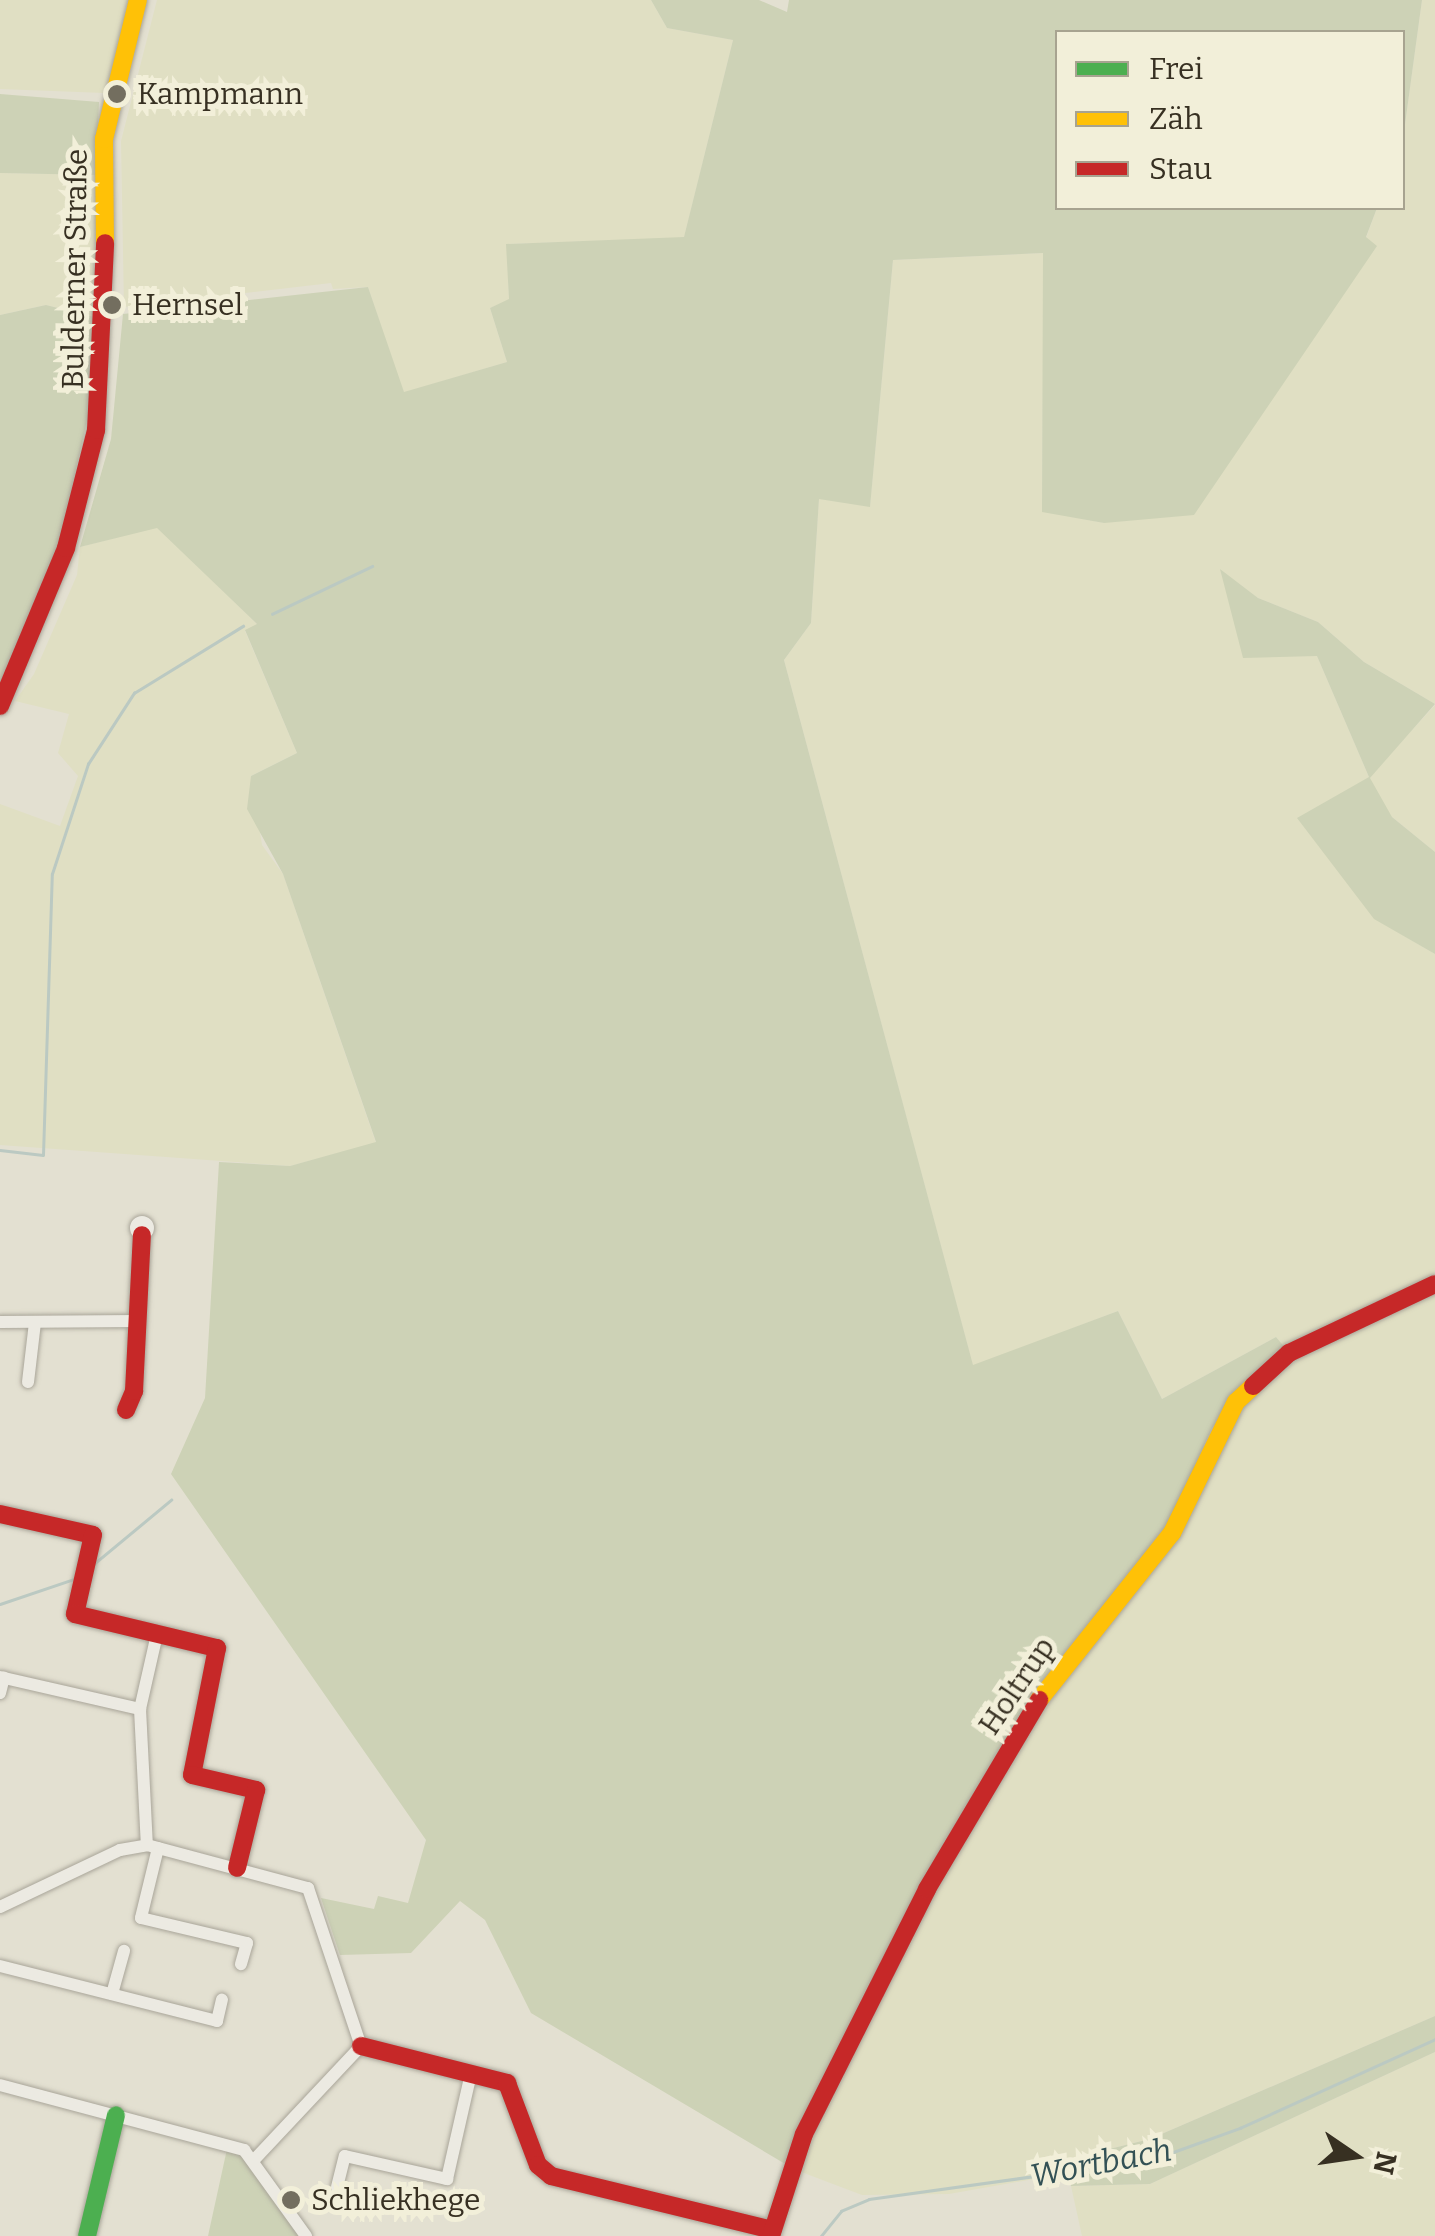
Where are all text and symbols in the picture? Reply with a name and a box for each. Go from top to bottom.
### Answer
legend [1055,30,1405,210]
text: Frei [1149,51,1203,87]
place label: Kampmann [137,76,303,112]
marker: Kampmann [106,83,128,105]
text: Zäh [1149,101,1203,137]
street label: Bulderner Straße [55,148,95,390]
text: Stau [1149,151,1212,187]
place label: Hernsel [132,287,243,323]
marker: Hernsel [101,294,123,316]
street label: Holtrup [971,1630,1063,1742]
north arrow [1305,2106,1405,2206]
water label: Wortbach [1027,2131,1175,2195]
text: N [1366,2149,1403,2177]
place label: Schliekhege [311,2182,480,2218]
marker: Schliekhege [280,2189,302,2211]

